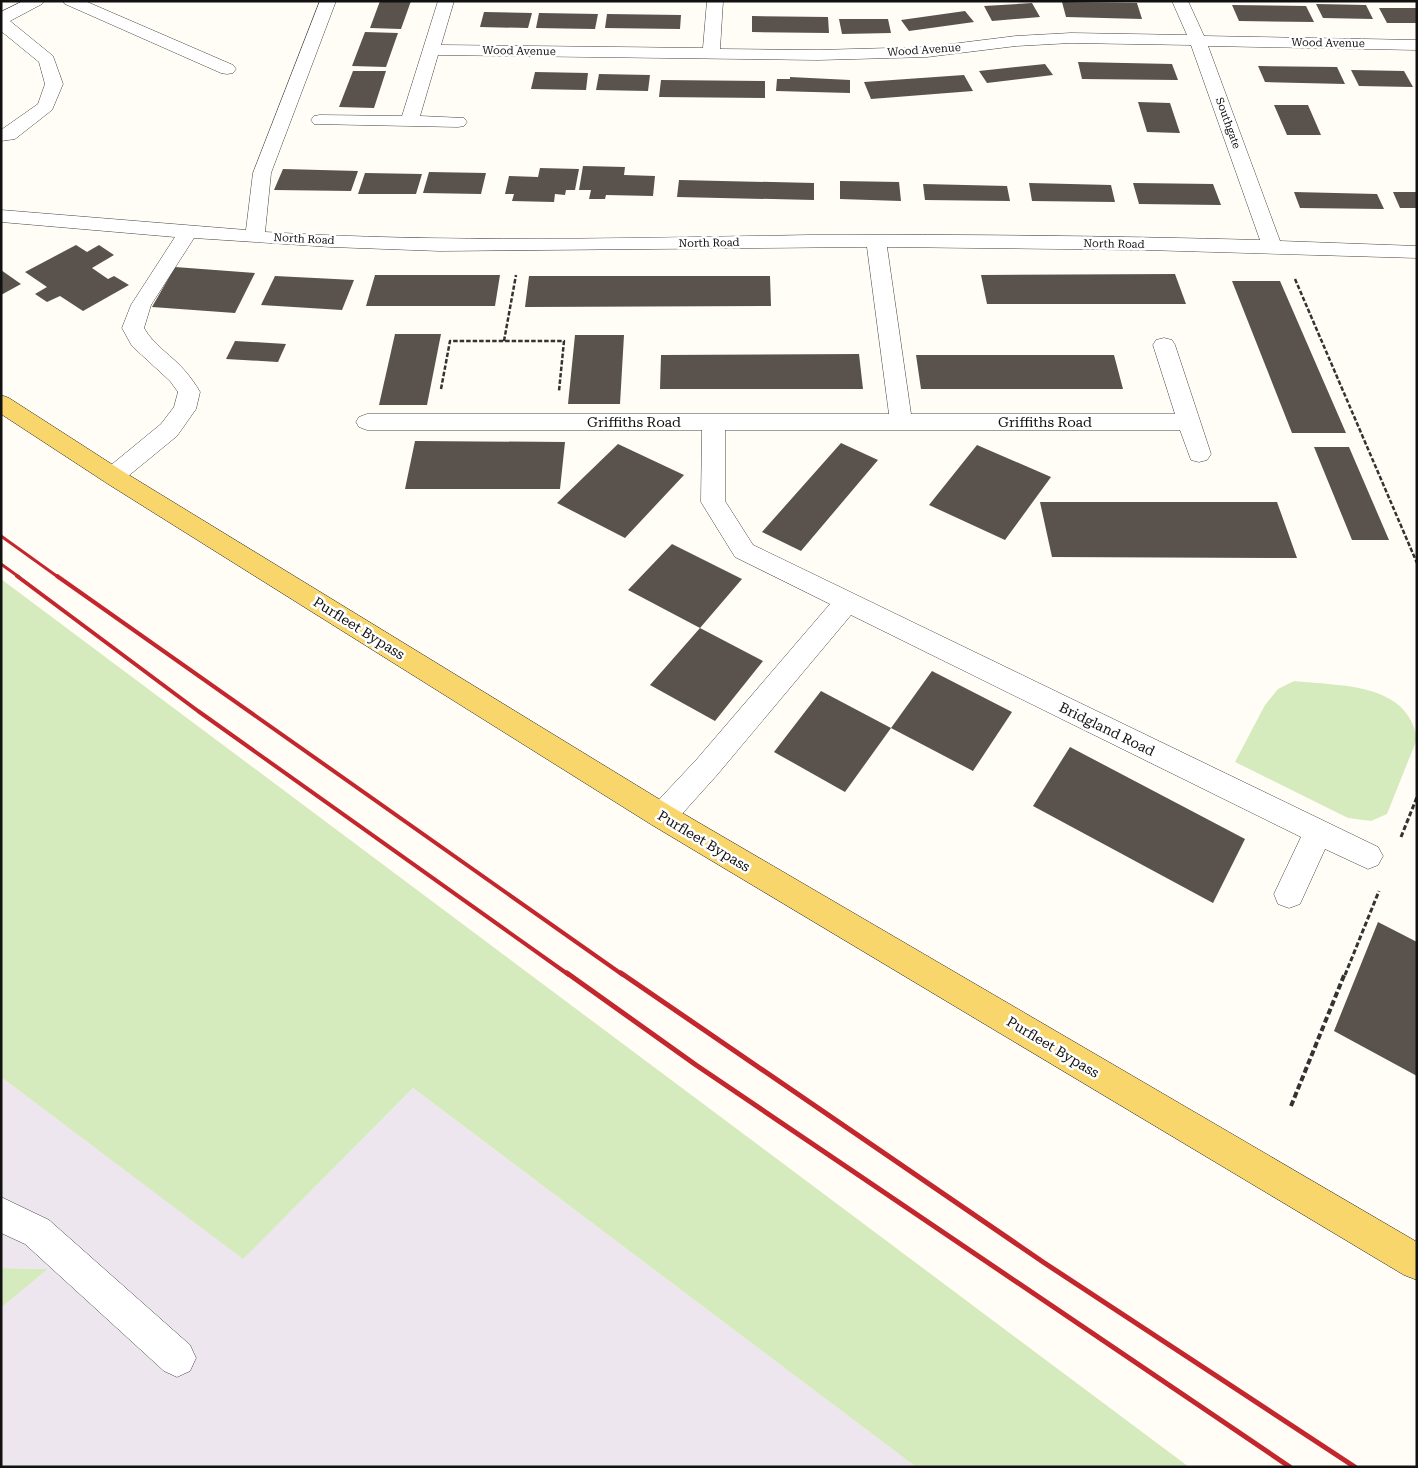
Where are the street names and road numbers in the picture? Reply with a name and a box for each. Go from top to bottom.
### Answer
street label: Wood Avenue [1291,36,1365,50]
street label: Wood Avenue [887,41,961,59]
street label: Wood Avenue [482,44,556,58]
street label: Southgate [1213,95,1243,151]
street label: North Road [273,231,335,247]
street label: North Road [678,236,740,250]
street label: North Road [1083,237,1145,251]
street label: Griffiths Road [587,414,681,430]
street label: Griffiths Road [998,414,1092,430]
street label: Purfleet Bypass [310,593,408,663]
street label: Bridgland Road [1057,699,1157,759]
street label: Purfleet Bypass [655,807,753,875]
street label: Purfleet Bypass [1004,1013,1102,1081]

